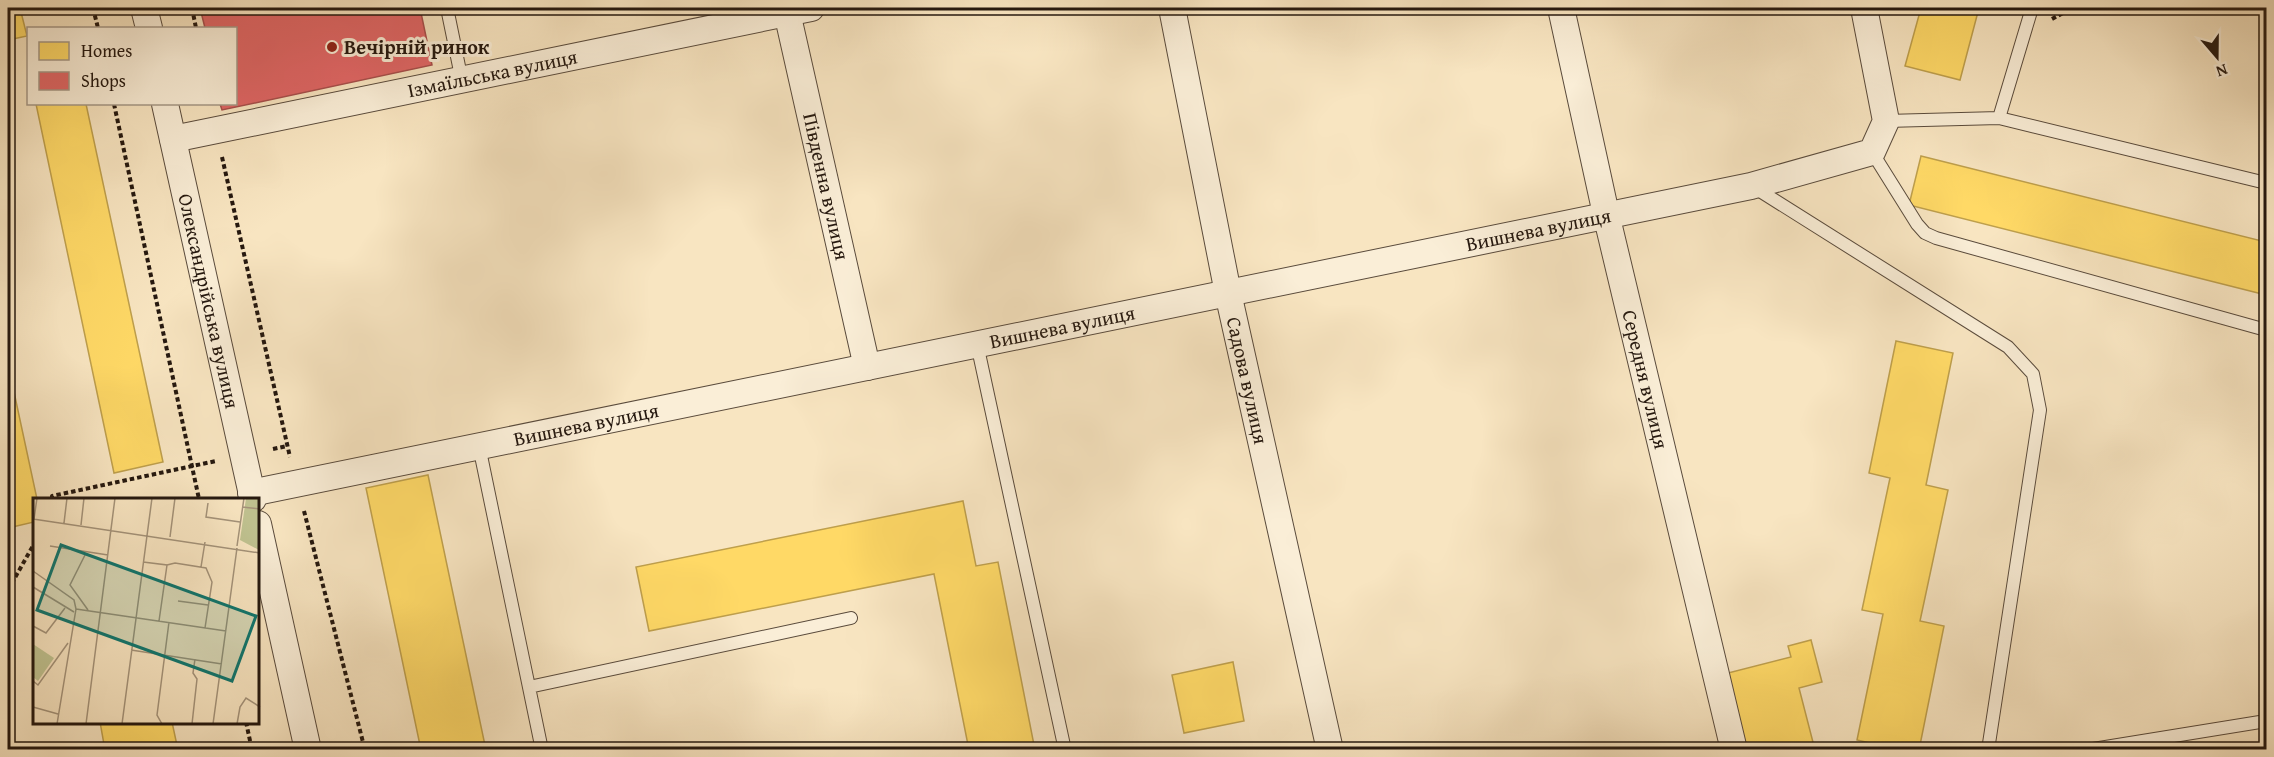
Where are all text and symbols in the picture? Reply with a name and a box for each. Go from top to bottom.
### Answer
legend [27,27,237,105]
north arrow [2187,27,2247,87]
place label: Вечірній ринок [344,32,490,61]
text: Homes [81,37,132,64]
marker: Вечірній ринок [325,40,339,54]
street label: Ізмаїльська вулиця [405,41,580,104]
text: N [2213,58,2231,84]
text: Shops [81,67,126,94]
street label: Південна вулиця [796,110,857,263]
street label: Олександрійська вулиця [171,191,247,411]
street label: Вишнева вулиця [1463,200,1613,258]
street label: Вишнева вулиця [987,297,1137,355]
street label: Середня вулиця [1615,307,1677,452]
street label: Садова вулиця [1220,314,1276,447]
street label: Вишнева вулиця [511,395,661,453]
inset map [33,498,260,724]

